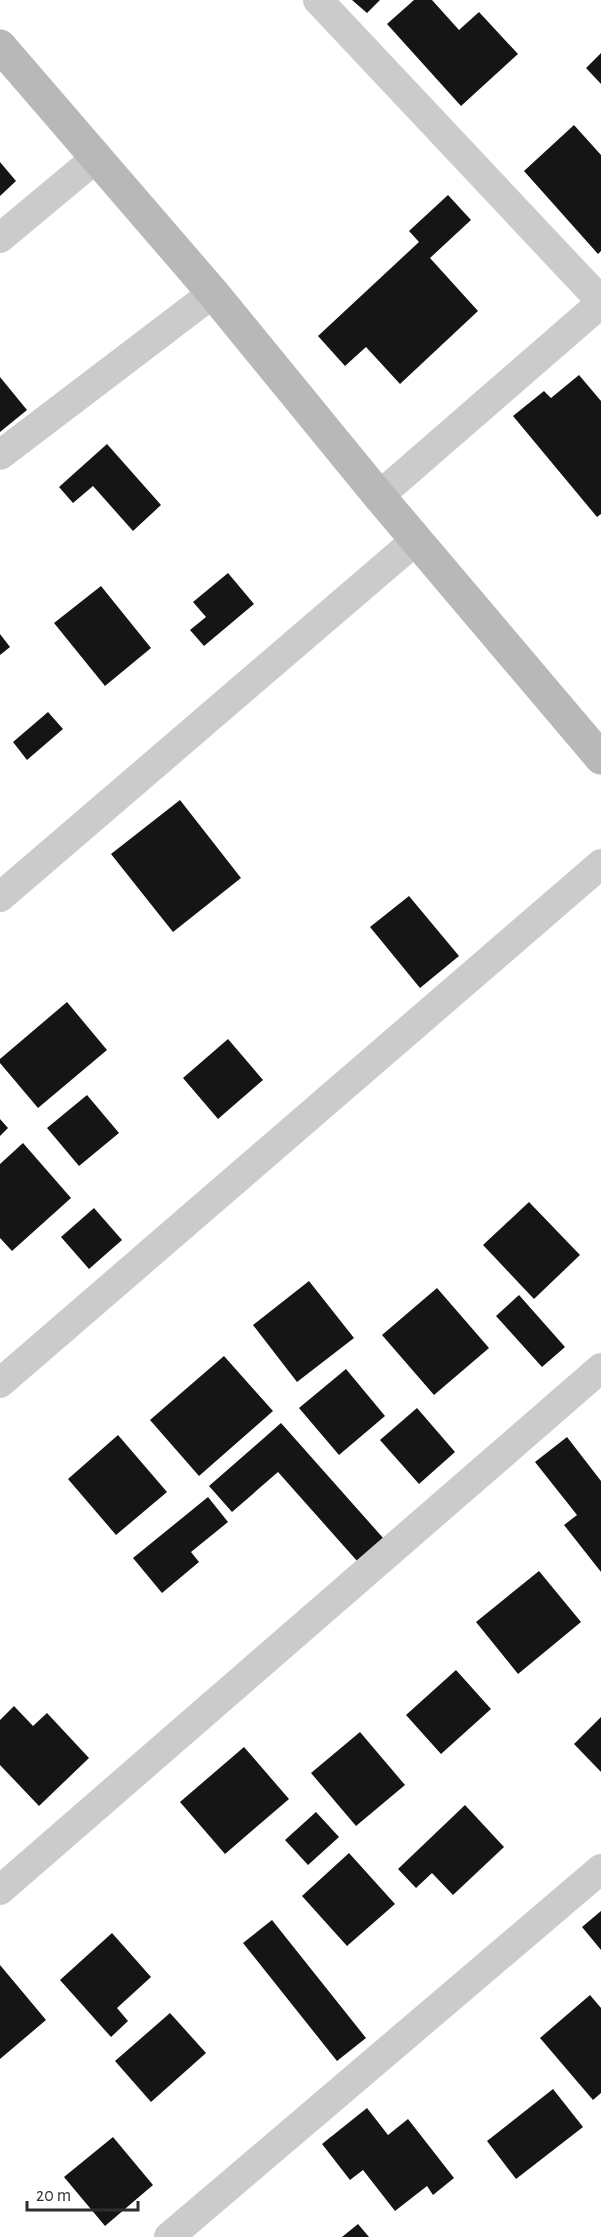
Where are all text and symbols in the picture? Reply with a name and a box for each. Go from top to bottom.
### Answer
scale bar [27,2174,138,2212]
text: 20 m [36,2187,71,2205]

